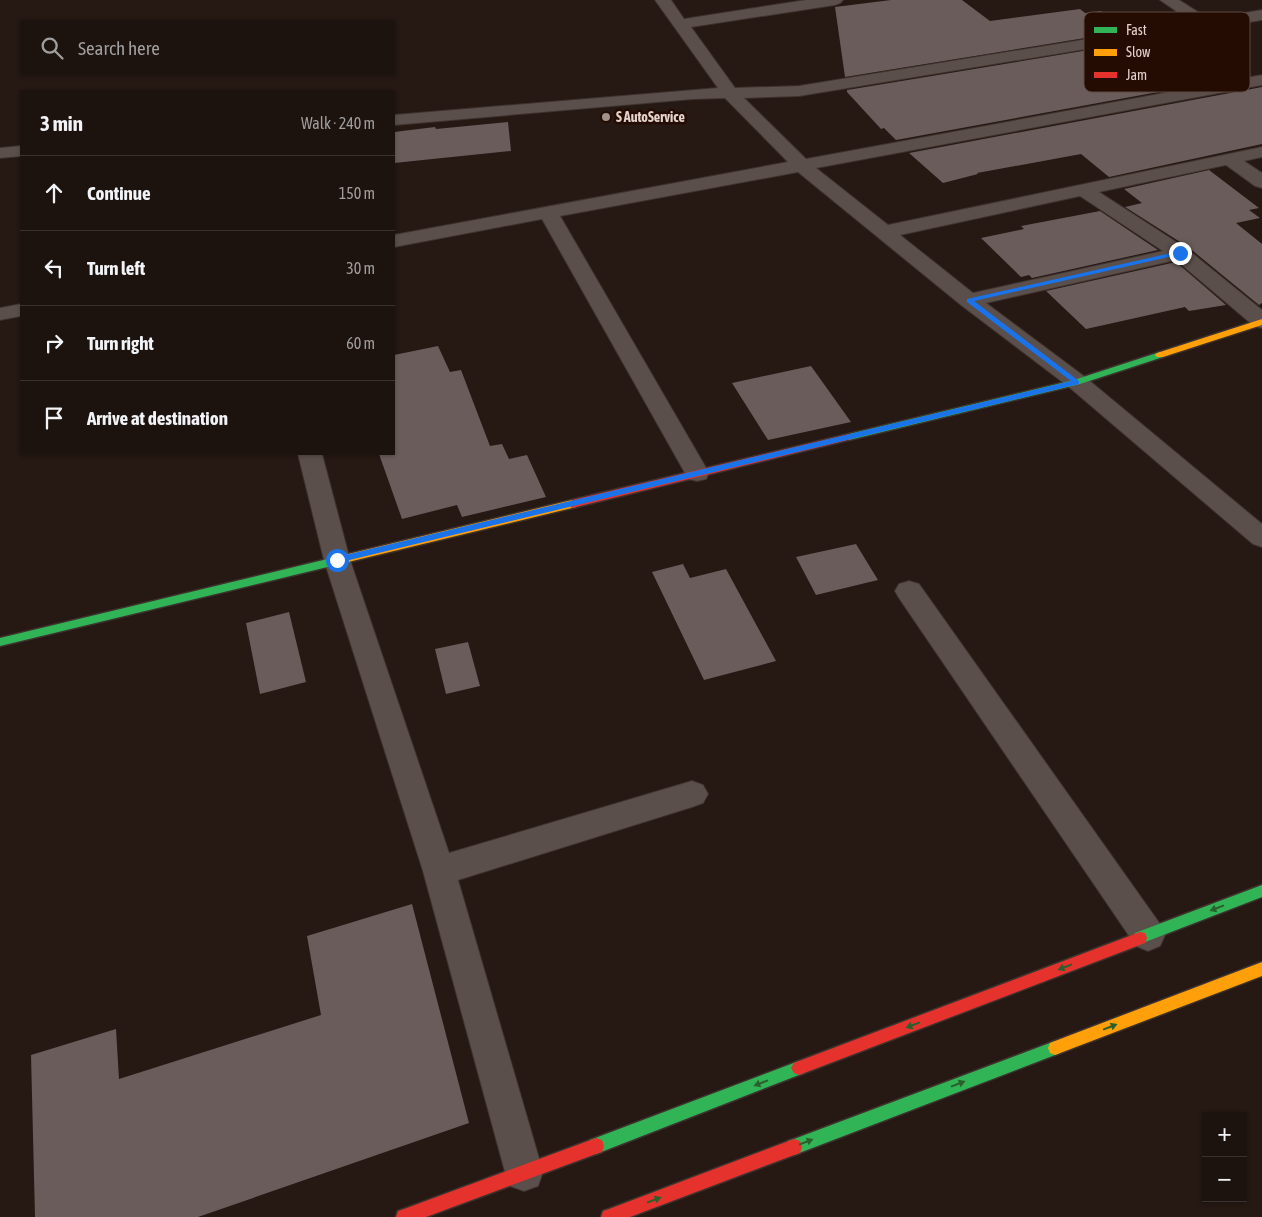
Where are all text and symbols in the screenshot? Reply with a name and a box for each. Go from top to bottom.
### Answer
legend [1084,12,1250,92]
search box [20,20,395,75]
text: Fast [1126,22,1147,38]
icon: search [38,34,66,62]
text: Search here [78,37,160,59]
text: Slow [1126,44,1151,60]
text: Jam [1126,67,1147,83]
place label: S AutoService [616,109,685,125]
text: 3 min [40,111,83,135]
marker: S AutoService [600,111,612,123]
text: Walk · 240 m [301,114,375,132]
icon: ahead [40,179,68,207]
text: Continue [87,182,151,204]
text: 150 m [339,184,375,202]
route end [1169,242,1192,265]
icon: left [40,254,68,282]
text: Turn left [87,257,145,279]
text: 30 m [346,259,375,277]
icon: right [40,329,68,357]
text: Turn right [87,332,154,354]
text: 60 m [346,334,375,352]
icon: arrive [40,404,68,432]
text: Arrive at destination [87,407,228,429]
route start [326,549,349,572]
one-way arrow [1209,905,1224,913]
one-way arrow [1057,963,1072,971]
one-way arrow [905,1021,920,1029]
one-way arrow [1103,1022,1117,1030]
one-way arrow [754,1079,768,1087]
one-way arrow [951,1080,966,1088]
map controls [1202,1112,1247,1202]
button: + [1202,1112,1247,1157]
one-way arrow [799,1138,814,1146]
button: − [1202,1157,1247,1202]
one-way arrow [647,1196,662,1203]

